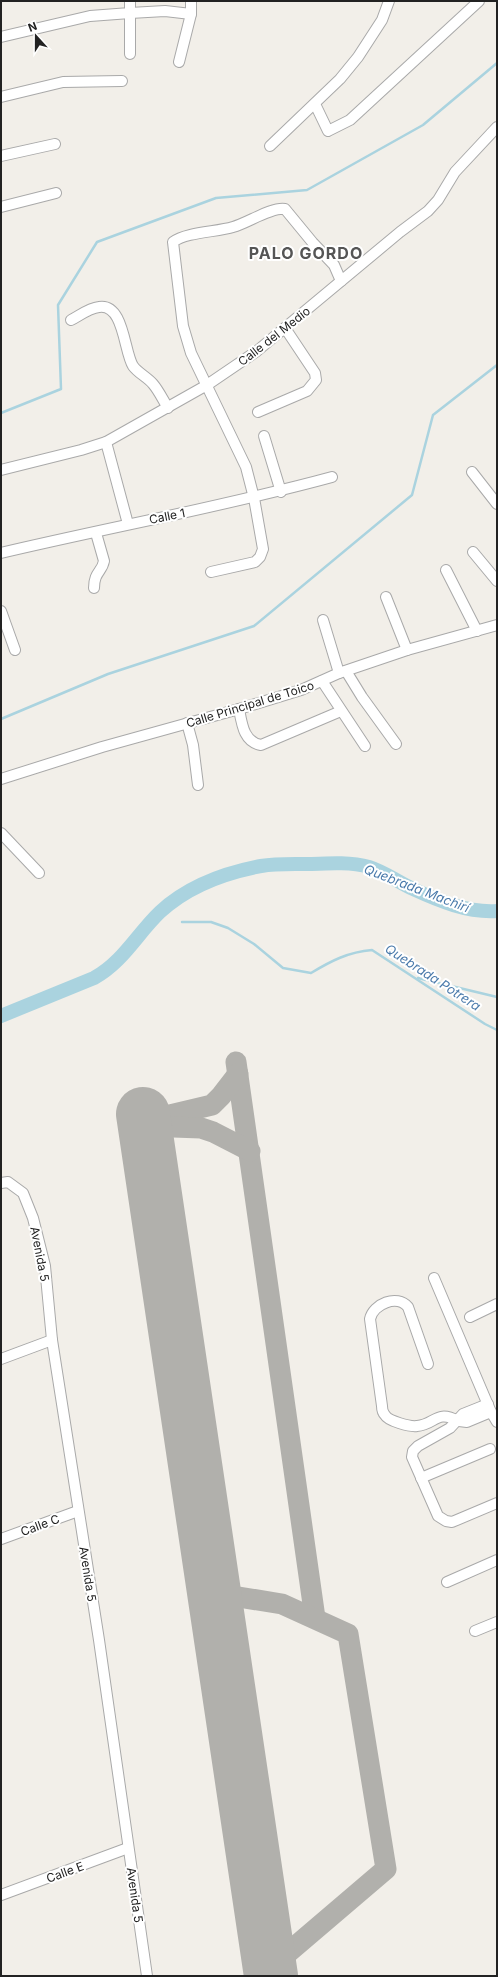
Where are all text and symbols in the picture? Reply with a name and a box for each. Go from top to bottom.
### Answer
north arrow [16,16,56,56]
text: N [26,19,39,35]
district label: PALO GORDO [249,243,363,263]
street label: Calle del Medio [235,303,313,369]
street label: Calle 1 [148,505,186,527]
street label: Calle Principal de Toico [184,677,316,731]
water label: Quebrada Machirí [362,861,474,916]
water label: Quebrada Potrera [382,940,484,1014]
street label: Avenida 5 [27,1225,53,1283]
street label: Calle C [18,1511,62,1539]
street label: Avenida 5 [76,1545,100,1603]
street label: Calle E [44,1858,86,1886]
street label: Avenida 5 [124,1866,146,1924]

